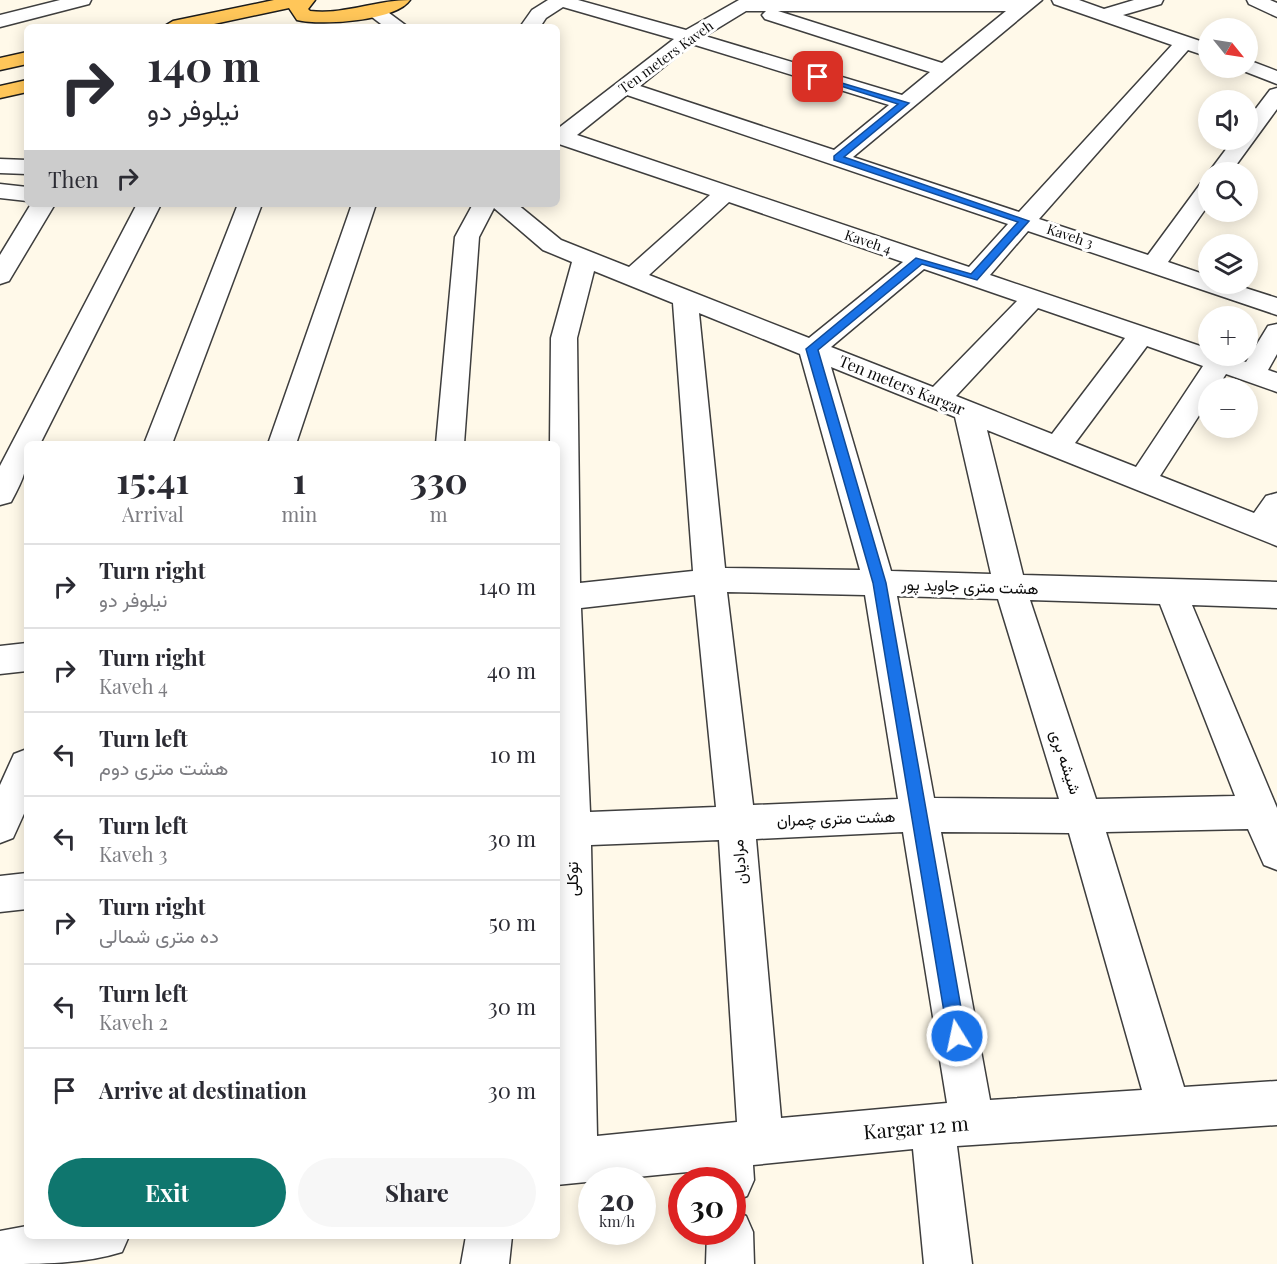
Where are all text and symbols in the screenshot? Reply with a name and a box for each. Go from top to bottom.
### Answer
street label: Ten meters Kaveh [615,15,717,97]
north arrow [1198,18,1258,78]
map controls [1198,18,1258,438]
text: 140 m [147,37,260,93]
icon: right [48,48,126,126]
pin [792,51,843,102]
icon: arrive [801,60,834,93]
button: sound [1198,90,1258,150]
text: نیلوفر دو [147,91,240,127]
icon: right [111,162,144,195]
button: search [1198,162,1258,222]
text: Then [48,164,99,194]
street label: Kaveh 3 [1044,219,1096,252]
street label: Kaveh 4 [842,225,894,258]
button: layers [1198,234,1258,294]
button: + [1198,306,1258,366]
street label: Ten meters Kargar [836,350,968,419]
button: − [1198,378,1258,438]
text: 15:41 [116,455,189,503]
text: 1 [292,455,306,503]
text: 330 [409,455,468,503]
text: Arrival [122,500,184,527]
text: min [282,500,317,527]
text: m [430,500,447,527]
text: Turn right [99,555,205,585]
icon: right [48,570,81,603]
text: 140 m [479,571,536,601]
street label: هشت متری جاوید پور [900,573,1039,600]
text: نیلوفر دو [99,585,168,612]
text: Turn right [99,642,205,672]
icon: right [48,654,81,687]
text: 40 m [487,655,536,685]
text: Kaveh 4 [99,672,168,699]
text: Turn left [99,723,188,753]
street label: شیشه بری [1045,727,1087,797]
icon: left [48,738,81,771]
text: 10 m [490,739,536,769]
text: هشت متری دوم [99,753,228,780]
street label: هشت متری چمران [776,805,896,832]
text: Turn left [99,810,188,840]
icon: left [48,822,81,855]
text: 30 m [488,823,536,853]
street label: مرادیان [726,839,752,885]
text: Kaveh 3 [99,840,167,867]
street label: توکلی [561,862,583,896]
text: Turn right [99,891,205,921]
icon: right [48,906,81,939]
text: 50 m [489,907,536,937]
text: ده متری شمالی [99,921,219,948]
text: Turn left [99,978,188,1008]
icon: left [48,990,81,1023]
text: 30 m [488,991,536,1021]
position arrow [925,1004,989,1068]
text: Kaveh 2 [99,1008,168,1035]
icon: arrive [48,1074,81,1107]
text: Arrive at destination [99,1075,307,1105]
text: 30 m [488,1075,536,1105]
street label: Kargar 12 m [862,1108,970,1145]
button: Exit [48,1158,286,1227]
button: Share [298,1158,536,1227]
speed limit sign: 30 [668,1167,746,1245]
text: 20 [599,1179,635,1219]
text: km/h [599,1211,635,1231]

